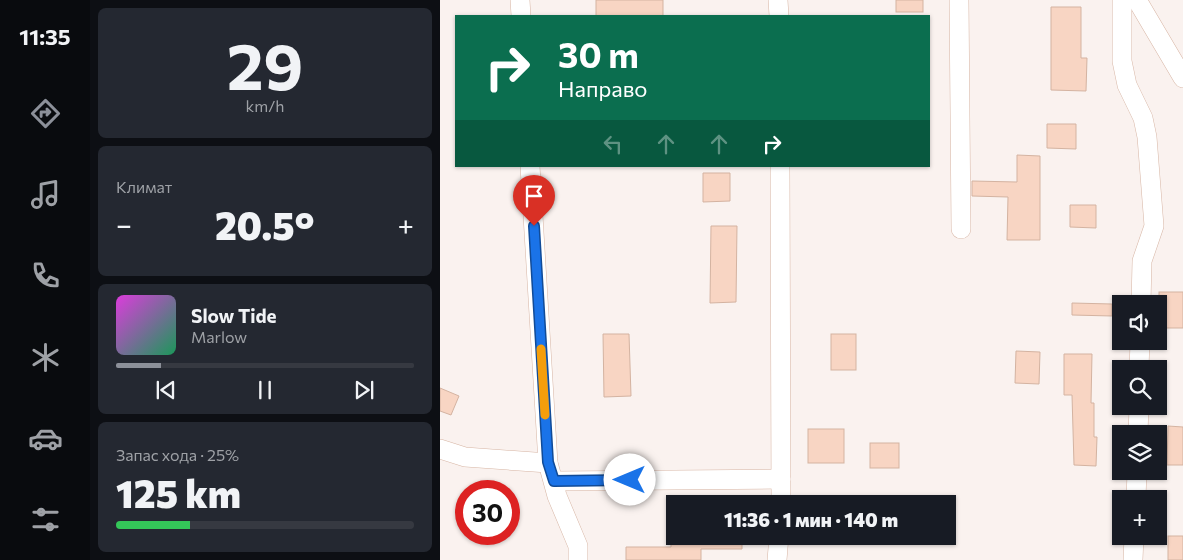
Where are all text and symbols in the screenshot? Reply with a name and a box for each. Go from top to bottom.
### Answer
text: 11:35 [19,23,71,50]
text: 29 [227,24,303,103]
text: 30 m [558,32,639,75]
icon: right [475,35,540,100]
text: Направо [558,75,648,102]
icon: directions [28,96,63,131]
text: km/h [246,96,284,115]
icon: left [599,130,627,158]
icon: ahead [652,130,680,158]
icon: ahead [705,130,733,158]
icon: right [758,130,786,158]
pin [513,175,555,226]
icon: music [28,177,63,212]
text: Климат [116,177,172,196]
icon: arrive [520,182,548,210]
text: 20.5° [215,201,315,248]
text: − [116,207,132,241]
text: + [398,207,414,241]
icon: phone [28,258,63,293]
map controls [1112,295,1167,545]
button: sound [1112,295,1167,350]
text: Slow Tide [191,304,277,327]
text: Marlow [191,327,247,346]
icon: climate [28,340,63,375]
button: search [1112,360,1167,415]
icon: previous [152,376,180,404]
icon: pause [251,376,279,404]
icon: next [350,376,378,404]
icon: car [28,421,63,456]
button: layers [1112,425,1167,480]
text: Запас хода · 25% [116,445,239,464]
position arrow [603,453,655,505]
text: 125 km [116,469,241,516]
speed limit sign: 30 [455,480,520,545]
button: + [1112,490,1167,545]
icon: filters [28,502,63,537]
text: 11:36 · 1 мин · 140 m [724,508,898,531]

